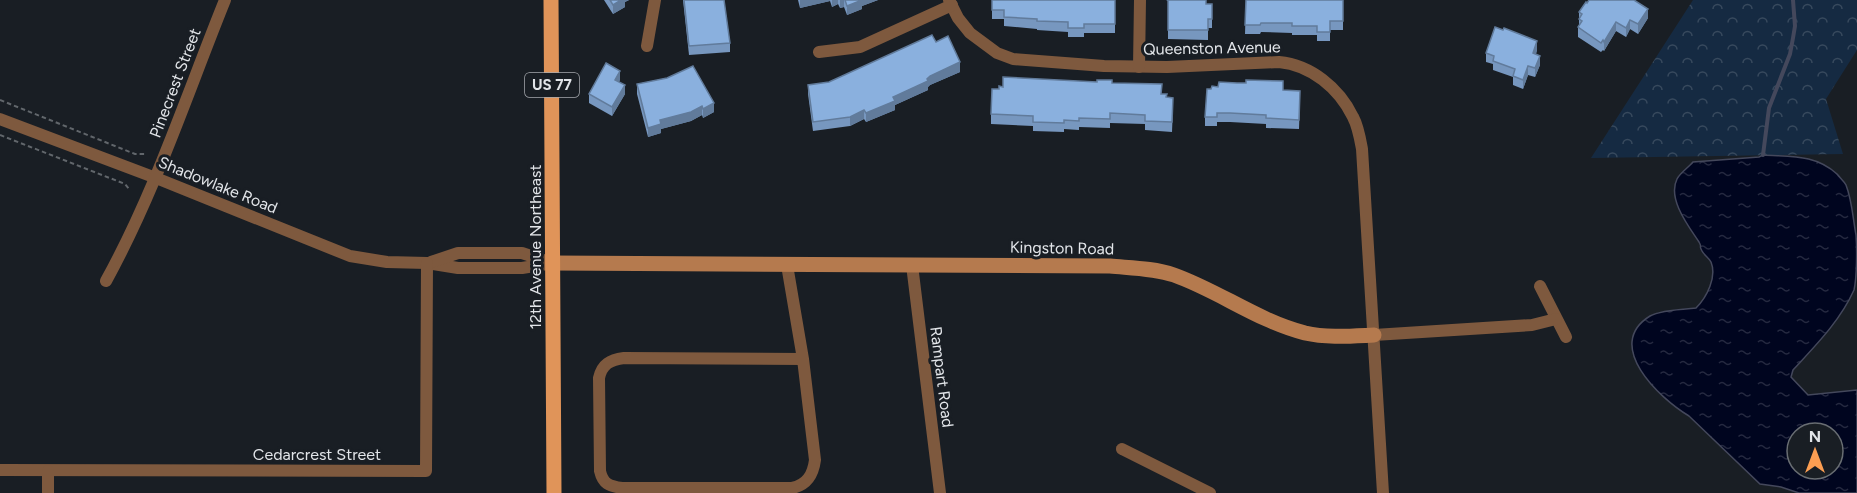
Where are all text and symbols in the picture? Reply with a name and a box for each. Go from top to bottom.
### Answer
street label: Pinecrest Street [145,26,205,140]
street label: Queenston Avenue [1143,37,1281,59]
road number: US 77 [525,73,579,97]
street label: Shadowlake Road [156,152,280,218]
street label: 12th Avenue Northeast [526,165,545,330]
street label: Kingston Road [1010,238,1114,258]
street label: Rampart Road [926,325,958,429]
north arrow [1785,421,1845,481]
text: N [1809,427,1821,446]
street label: Cedarcrest Street [253,445,381,464]

